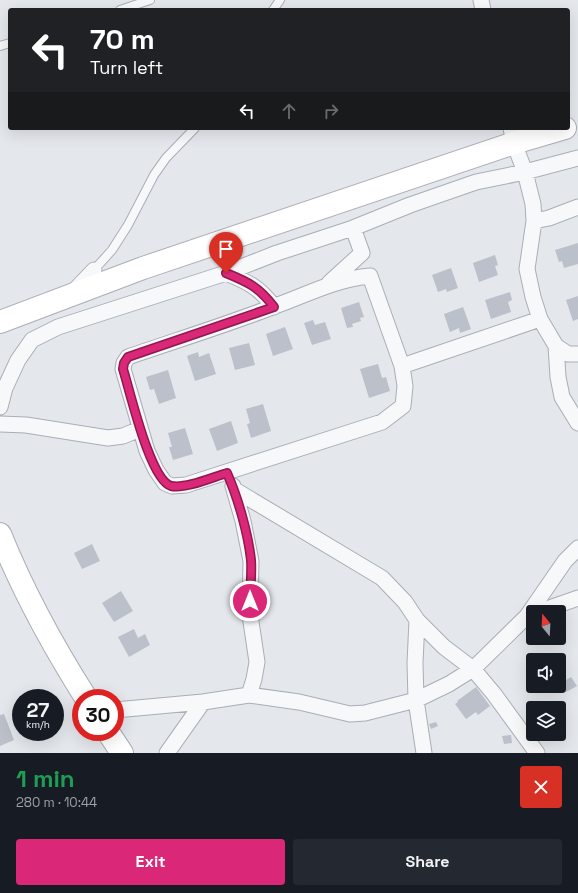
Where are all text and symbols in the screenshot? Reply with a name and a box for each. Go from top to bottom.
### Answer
text: 70 m [90,21,155,57]
icon: left [24,24,76,76]
text: Turn left [90,56,163,79]
icon: left [236,100,258,122]
icon: ahead [278,100,300,122]
icon: right [320,100,342,122]
pin [209,232,243,273]
icon: arrive [215,238,237,260]
position arrow [229,580,271,622]
north arrow [526,605,566,645]
map controls [526,605,566,741]
button: sound [526,653,566,693]
speed limit sign: 30 [72,689,124,741]
text: 27 [27,697,49,723]
button: layers [526,701,566,741]
text: km/h [26,718,50,731]
text: 1 min [16,763,75,794]
button: close [520,766,562,808]
text: 280 m · 10:44 [16,794,97,811]
button: Exit [16,839,285,885]
button: Share [293,839,562,885]

